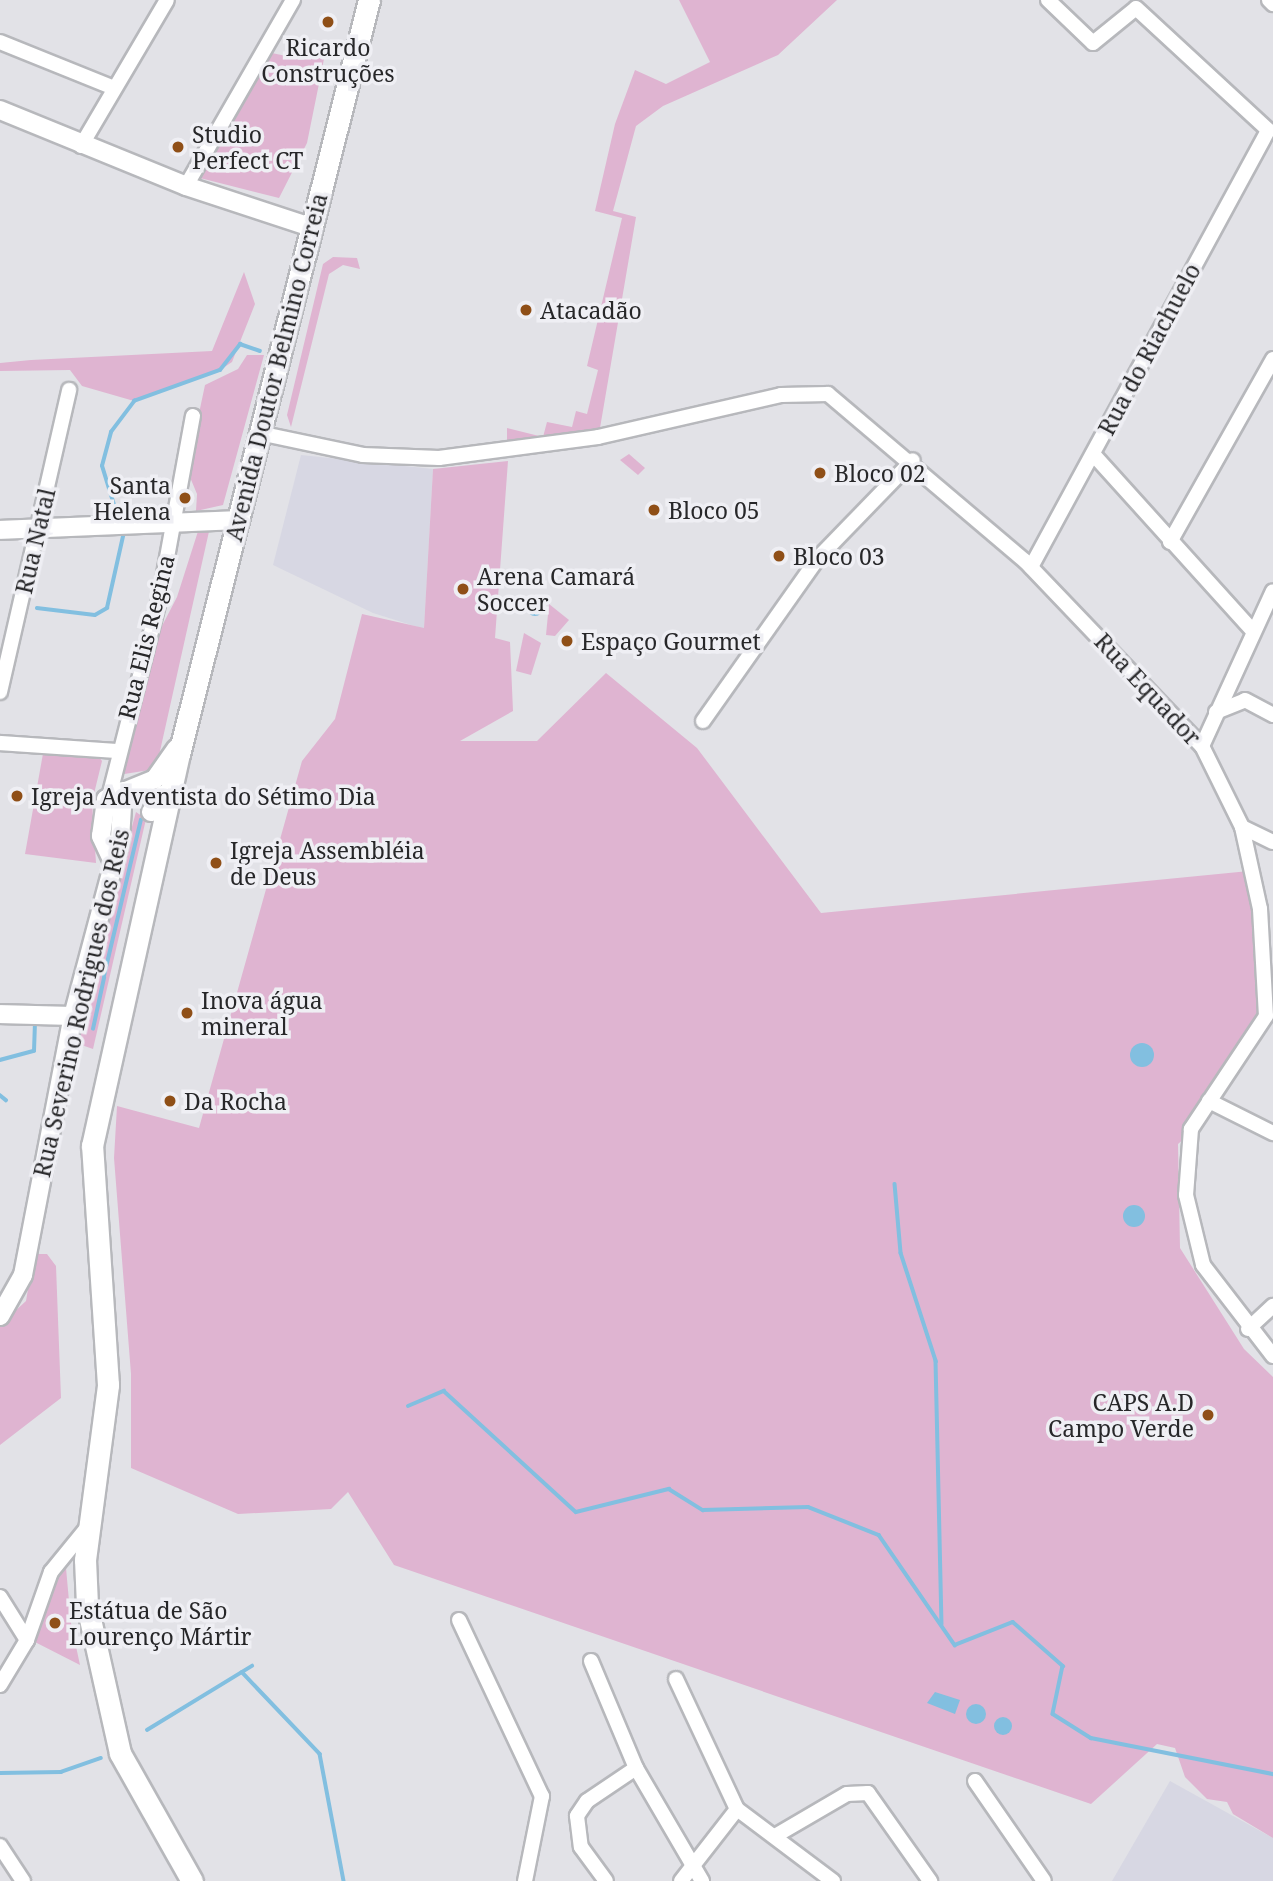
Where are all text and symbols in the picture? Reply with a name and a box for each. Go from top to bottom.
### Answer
marker: Ricardo Construções [320,14,336,30]
place label: Ricardo Construções [261,33,395,87]
place label: Studio Perfect CT [192,120,303,174]
marker: Studio Perfect CT [170,139,186,155]
street label: Avenida Doutor Belmino Correia [219,190,333,544]
street label: Rua do Riachuelo [1092,258,1206,440]
place label: Atacadão [540,296,642,324]
marker: Atacadão [518,302,534,318]
place label: Bloco 02 [834,459,926,487]
marker: Bloco 02 [812,465,828,481]
place label: Santa Helena [93,471,171,525]
street label: Rua Natal [9,486,61,596]
marker: Santa Helena [177,490,193,506]
place label: Bloco 05 [668,496,760,524]
marker: Bloco 05 [646,502,662,518]
place label: Bloco 03 [793,542,885,570]
marker: Bloco 03 [771,548,787,564]
street label: Rua Elis Regina [112,552,180,722]
place label: Arena Camará Soccer [477,562,635,616]
marker: Arena Camará Soccer [455,581,471,597]
place label: Espaço Gourmet [581,627,761,655]
street label: Rua Equador [1089,627,1207,751]
marker: Espaço Gourmet [559,633,575,649]
place label: Igreja Adventista do Sétimo Dia [31,782,376,810]
marker: Igreja Adventista do Sétimo Dia [9,788,25,804]
street label: Rua Severino Rodrigues dos Reis [27,826,135,1180]
place label: Igreja Assembléia de Deus [230,836,425,890]
marker: Igreja Assembléia de Deus [208,855,224,871]
place label: Inova água mineral [201,986,323,1040]
marker: Inova água mineral [179,1005,195,1021]
place label: Da Rocha [184,1087,287,1115]
marker: Da Rocha [162,1093,178,1109]
place label: CAPS A.D Campo Verde [1048,1388,1194,1442]
marker: CAPS A.D Campo Verde [1200,1407,1216,1423]
place label: Estátua de São Lourenço Mártir [69,1596,251,1650]
marker: Estátua de São Lourenço Mártir [47,1615,63,1631]

